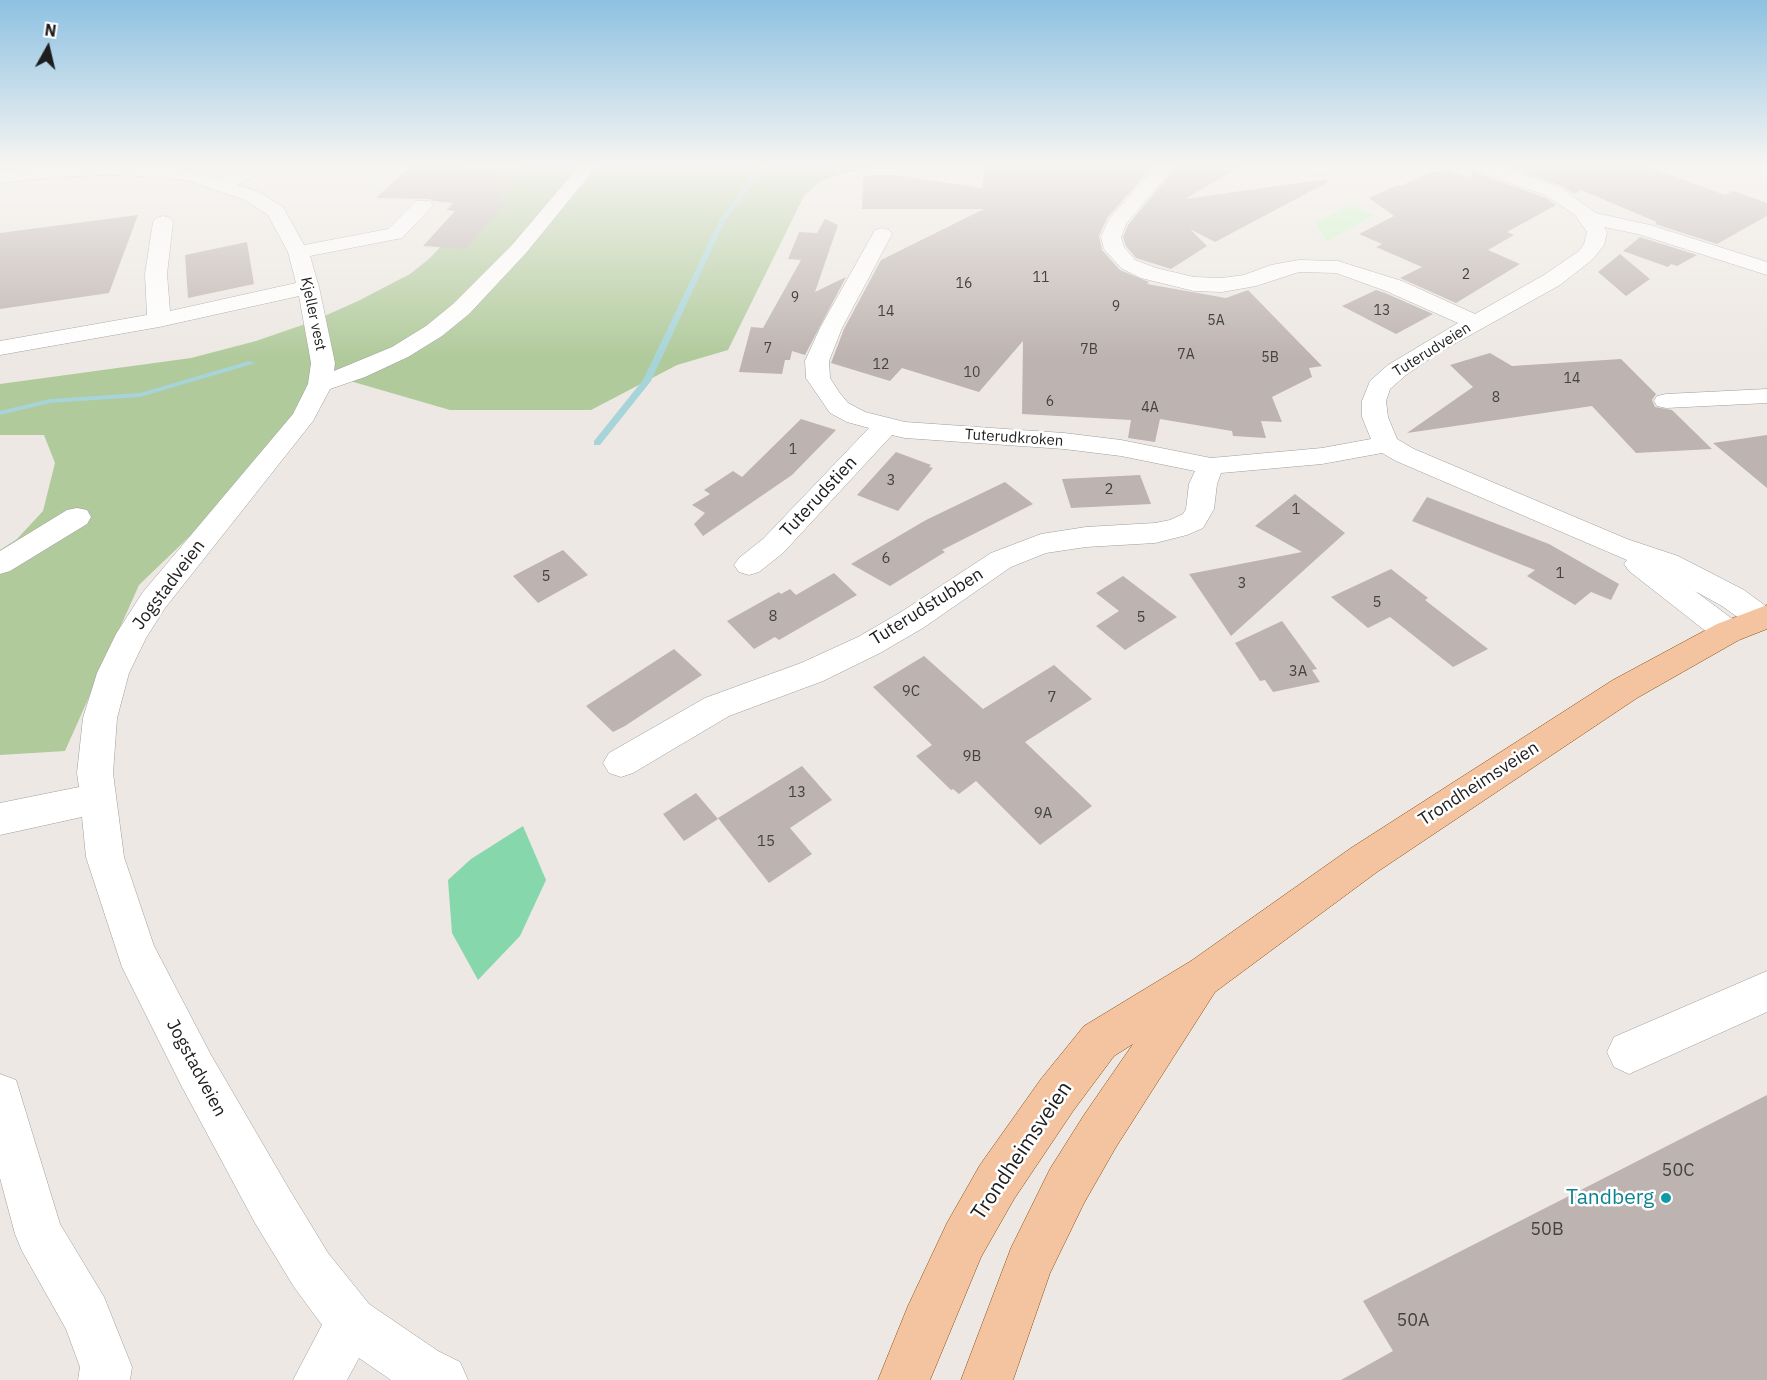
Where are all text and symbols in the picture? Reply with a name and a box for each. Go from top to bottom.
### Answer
north arrow [18,18,78,78]
text: N [43,19,58,41]
house number: 2 [1462,267,1470,283]
house number: 11 [1033,270,1049,286]
street label: Kjeller vest [296,276,330,352]
house number: 16 [956,276,972,292]
house number: 9 [791,290,799,306]
house number: 9 [1112,299,1120,315]
house number: 13 [1374,303,1390,319]
house number: 14 [878,304,894,320]
house number: 5A [1207,313,1225,329]
street label: Tuterudveien [1390,319,1474,381]
house number: 7 [764,341,772,357]
house number: 7B [1080,342,1098,358]
house number: 7A [1177,347,1195,363]
house number: 5B [1261,350,1279,366]
house number: 12 [873,357,889,373]
house number: 10 [964,365,980,381]
house number: 14 [1564,371,1580,387]
house number: 8 [1492,390,1500,406]
house number: 6 [1046,394,1054,410]
house number: 4A [1141,400,1159,416]
street label: Tuterudkroken [964,426,1064,450]
house number: 1 [789,442,797,458]
street label: Tuterudstien [776,452,862,542]
house number: 3 [887,472,895,490]
house number: 2 [1105,481,1113,499]
house number: 1 [1292,501,1300,519]
street label: Jogstadveien [128,536,210,634]
house number: 6 [882,550,890,568]
street label: Tuterudstubben [866,564,988,650]
house number: 1 [1556,565,1564,583]
house number: 5 [542,568,550,586]
house number: 3 [1238,575,1246,593]
house number: 5 [1373,594,1381,612]
house number: 8 [769,608,777,626]
house number: 5 [1137,609,1145,627]
house number: 3A [1289,663,1307,681]
house number: 9C [902,683,920,701]
house number: 7 [1048,689,1056,707]
street label: Trondheimsveien [1415,737,1543,831]
house number: 9B [963,748,981,766]
house number: 13 [788,784,806,802]
house number: 9A [1034,805,1052,823]
house number: 15 [757,833,775,851]
street label: Jogstadveien [161,1016,231,1120]
street label: Trondheimsveien [966,1077,1078,1225]
house number: 50C [1662,1160,1694,1182]
place label: Tandberg [1566,1185,1654,1211]
marker: Tandberg [1659,1191,1673,1205]
house number: 50B [1530,1219,1564,1241]
house number: 50A [1396,1310,1430,1332]

